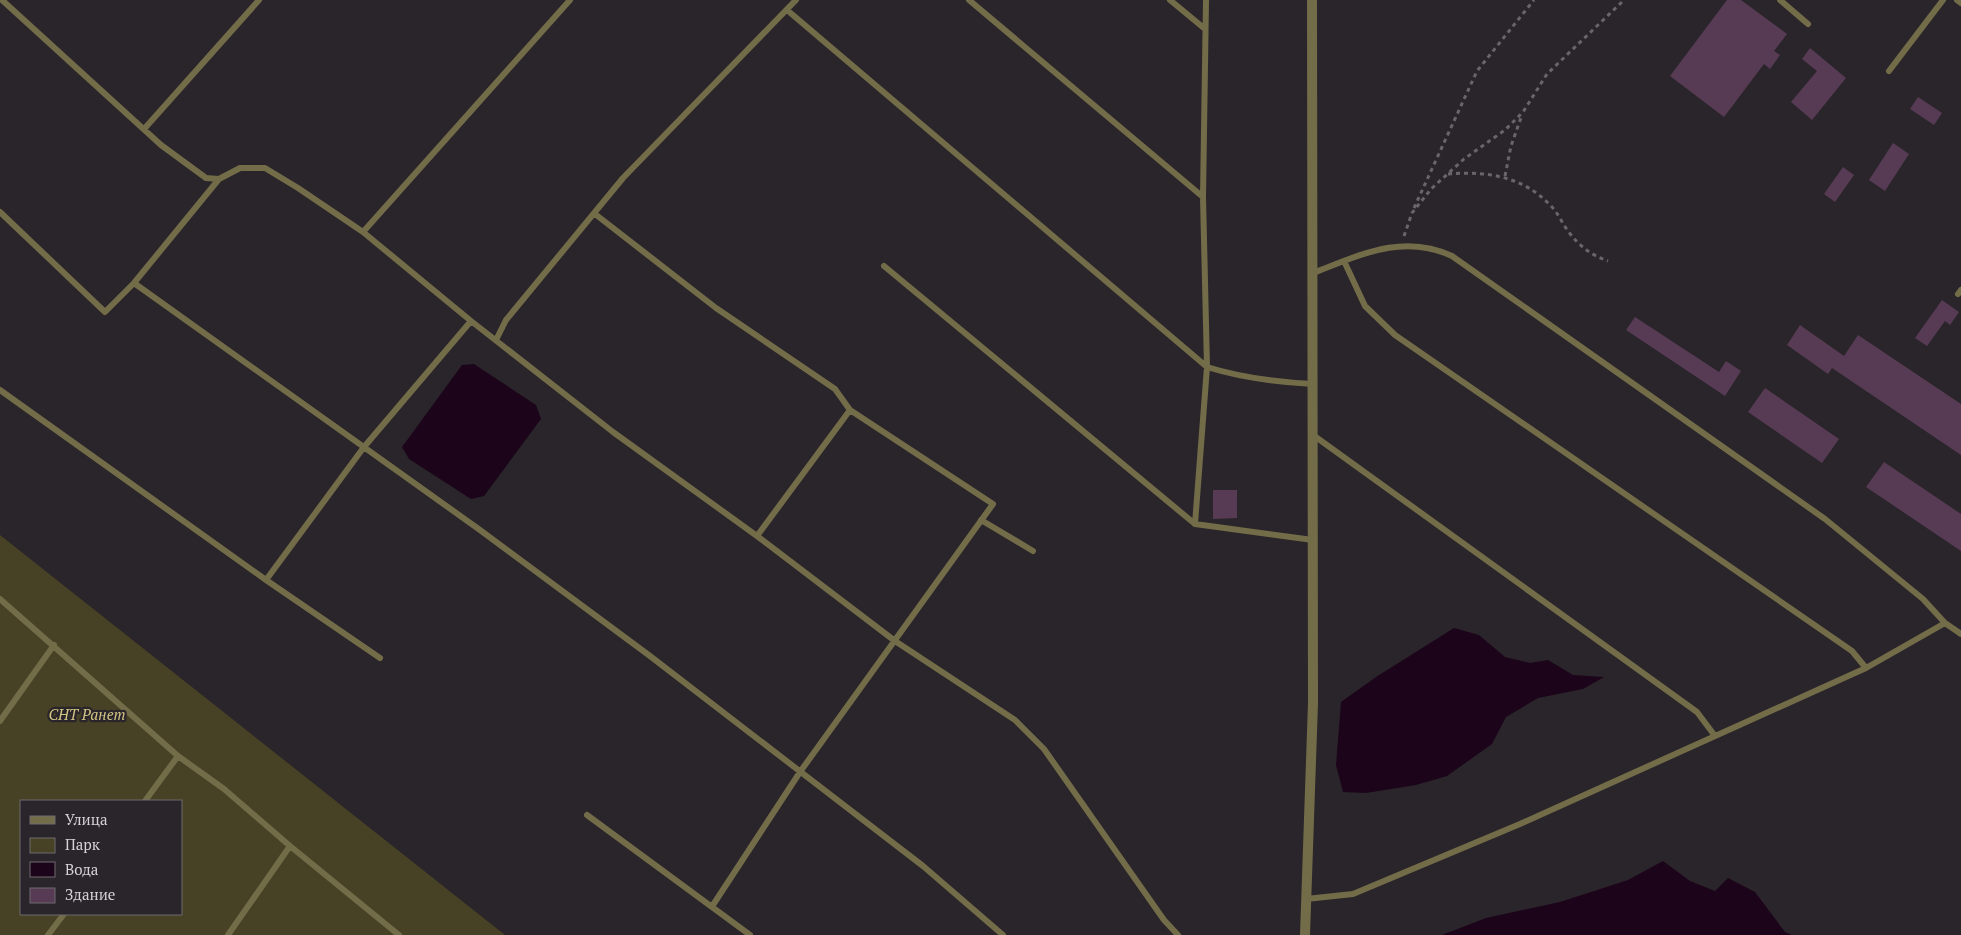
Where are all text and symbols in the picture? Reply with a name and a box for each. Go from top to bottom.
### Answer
park label: СНТ Ранет [49,704,125,724]
legend [20,800,182,915]
text: Улица [65,809,108,829]
text: Парк [65,834,101,854]
text: Вода [65,859,99,879]
text: Здание [65,884,115,904]

